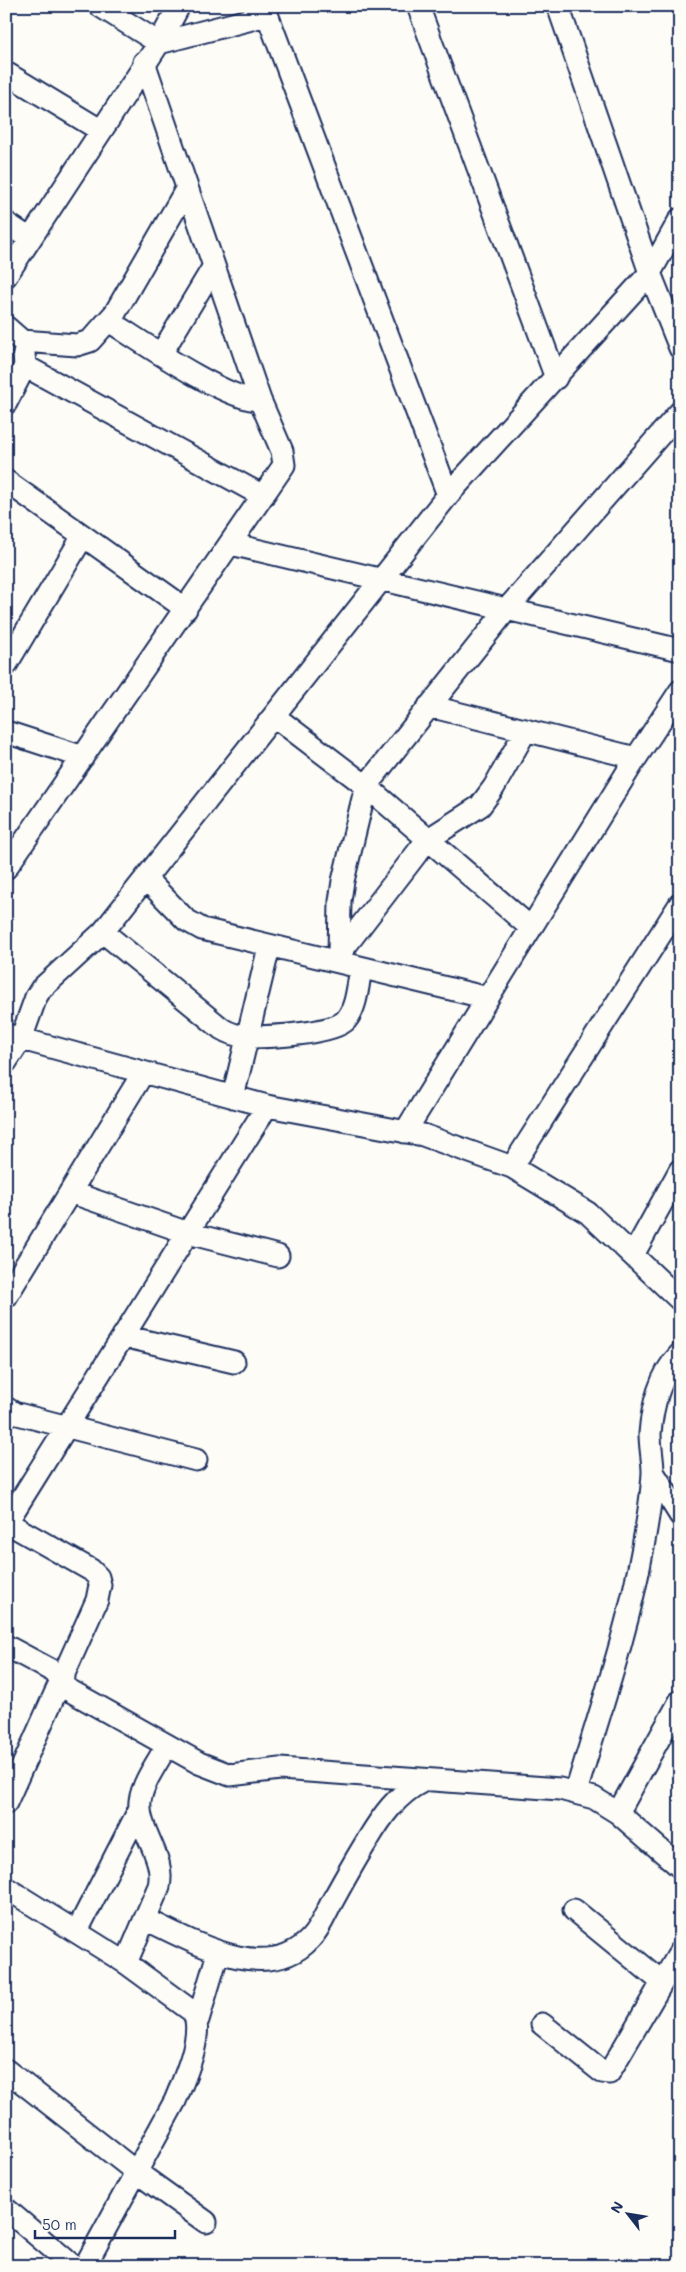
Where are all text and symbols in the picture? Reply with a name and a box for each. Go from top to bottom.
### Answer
north arrow [604,2190,654,2240]
text: N [606,2198,627,2217]
scale bar [35,2207,175,2239]
text: 50 m [42,2214,77,2234]

